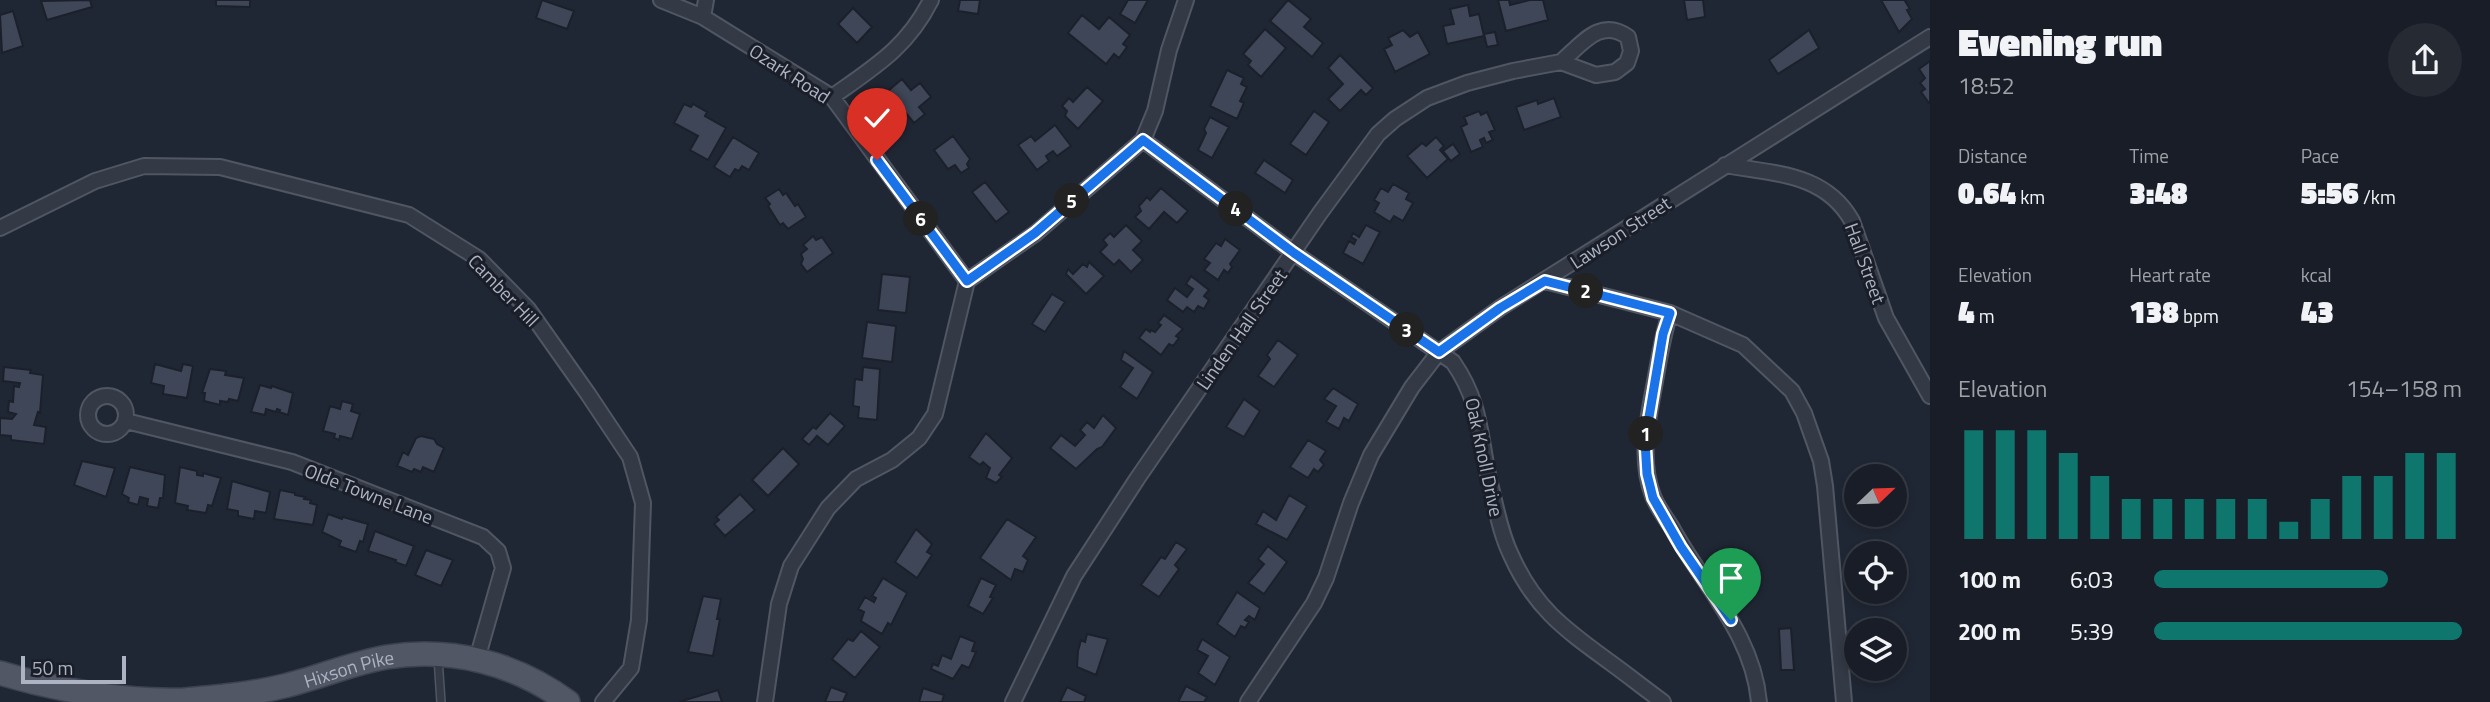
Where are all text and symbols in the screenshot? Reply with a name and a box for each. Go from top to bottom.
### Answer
text: Evening run [1958,13,2162,71]
button: share [2388,23,2462,97]
street label: Ozark Road [744,36,836,110]
text: 18:52 [1958,68,2015,103]
pin [847,88,907,160]
icon: check [858,99,896,137]
text: Distance [1958,141,2027,170]
text: Time [2129,141,2169,170]
text: Pace [2301,141,2339,170]
text: 0.64 [1958,170,2016,216]
text: 3:48 [2129,170,2187,216]
text: 5:56 [2301,170,2359,216]
text: km [2016,182,2045,211]
text: /km [2359,182,2396,211]
pin: 5 [1054,184,1090,218]
text: 5 [1066,186,1077,215]
street label: Lawson Street [1564,188,1677,276]
pin: 4 [1218,192,1254,227]
text: 4 [1230,194,1241,223]
pin: 6 [904,202,939,236]
text: 6 [915,204,926,233]
street label: Hall Street [1838,218,1894,308]
street label: Camber Hill [462,247,546,333]
text: Elevation [1958,260,2032,289]
text: Heart rate [2129,260,2211,289]
text: kcal [2301,260,2332,289]
street label: Linden Hall Street [1188,262,1294,395]
pin: 2 [1568,274,1604,308]
text: 2 [1580,276,1591,305]
text: 4 [1958,289,1975,335]
text: 138 [2129,289,2179,335]
text: 43 [2301,289,2334,335]
text: m [1975,301,1995,330]
text: bpm [2179,301,2219,330]
pin: 3 [1390,312,1424,348]
text: 3 [1401,315,1412,344]
text: Elevation [1958,371,2047,406]
text: 154–158 m [2346,371,2462,406]
street label: Oak Knoll Drive [1458,395,1512,519]
pin: 1 [1628,416,1664,452]
text: 1 [1640,419,1651,448]
street label: Olde Towne Lane [300,455,438,531]
north arrow [1844,464,1908,527]
map controls [1844,464,1907,681]
button: locate [1844,541,1907,604]
pin [1701,548,1761,620]
icon: arrive [1712,559,1750,597]
text: 100 m [1958,562,2021,597]
text: 6:03 [2070,562,2114,597]
text: 200 m [1958,614,2021,649]
text: 5:39 [2070,614,2114,649]
button: layers [1844,618,1907,681]
street label: Hixson Pike [300,642,396,694]
scale bar [21,653,126,685]
text: 50 m [32,653,73,682]

